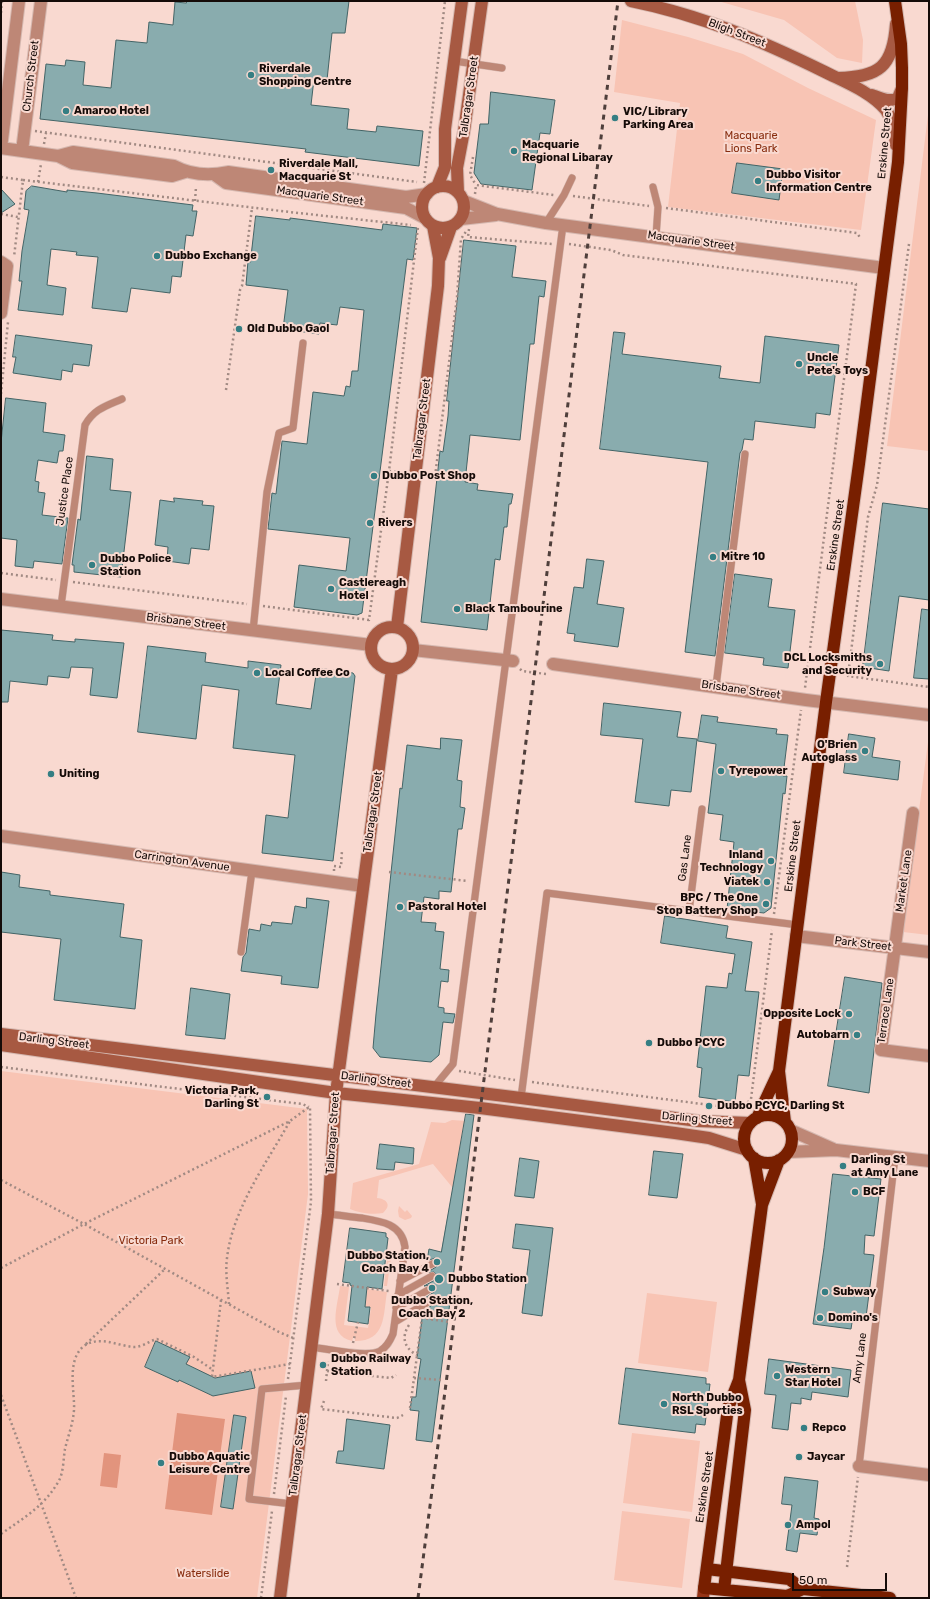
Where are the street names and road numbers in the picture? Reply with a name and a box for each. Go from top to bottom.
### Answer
street label: Bligh Street [706,16,768,50]
street label: Church Street [20,39,42,113]
street label: Talbragar Street [457,55,481,139]
street label: Erskine Street [875,107,895,179]
street label: Macquarie Street [276,183,364,209]
street label: Macquarie Street [647,228,735,254]
street label: Talbragar Street [410,377,434,461]
street label: Justice Place [54,456,76,526]
street label: Erskine Street [824,498,848,572]
street label: Brisbane Street [146,611,226,633]
street label: Brisbane Street [701,678,781,702]
street label: Talbragar Street [361,770,385,854]
street label: Erskine Street [782,819,804,893]
street label: Gas Lane [676,834,694,882]
street label: Carrington Avenue [133,848,231,874]
street label: Market Lane [893,849,915,913]
street label: Park Street [834,934,892,954]
street label: Terrace Lane [875,977,897,1045]
street label: Darling Street [18,1030,90,1052]
street label: Darling Street [340,1069,412,1091]
street label: Talbragar Street [324,1092,342,1174]
street label: Darling Street [661,1109,733,1129]
street label: Amy Lane [850,1332,870,1384]
street label: Talbragar Street [286,1413,310,1497]
street label: Erskine Street [693,1450,717,1524]

